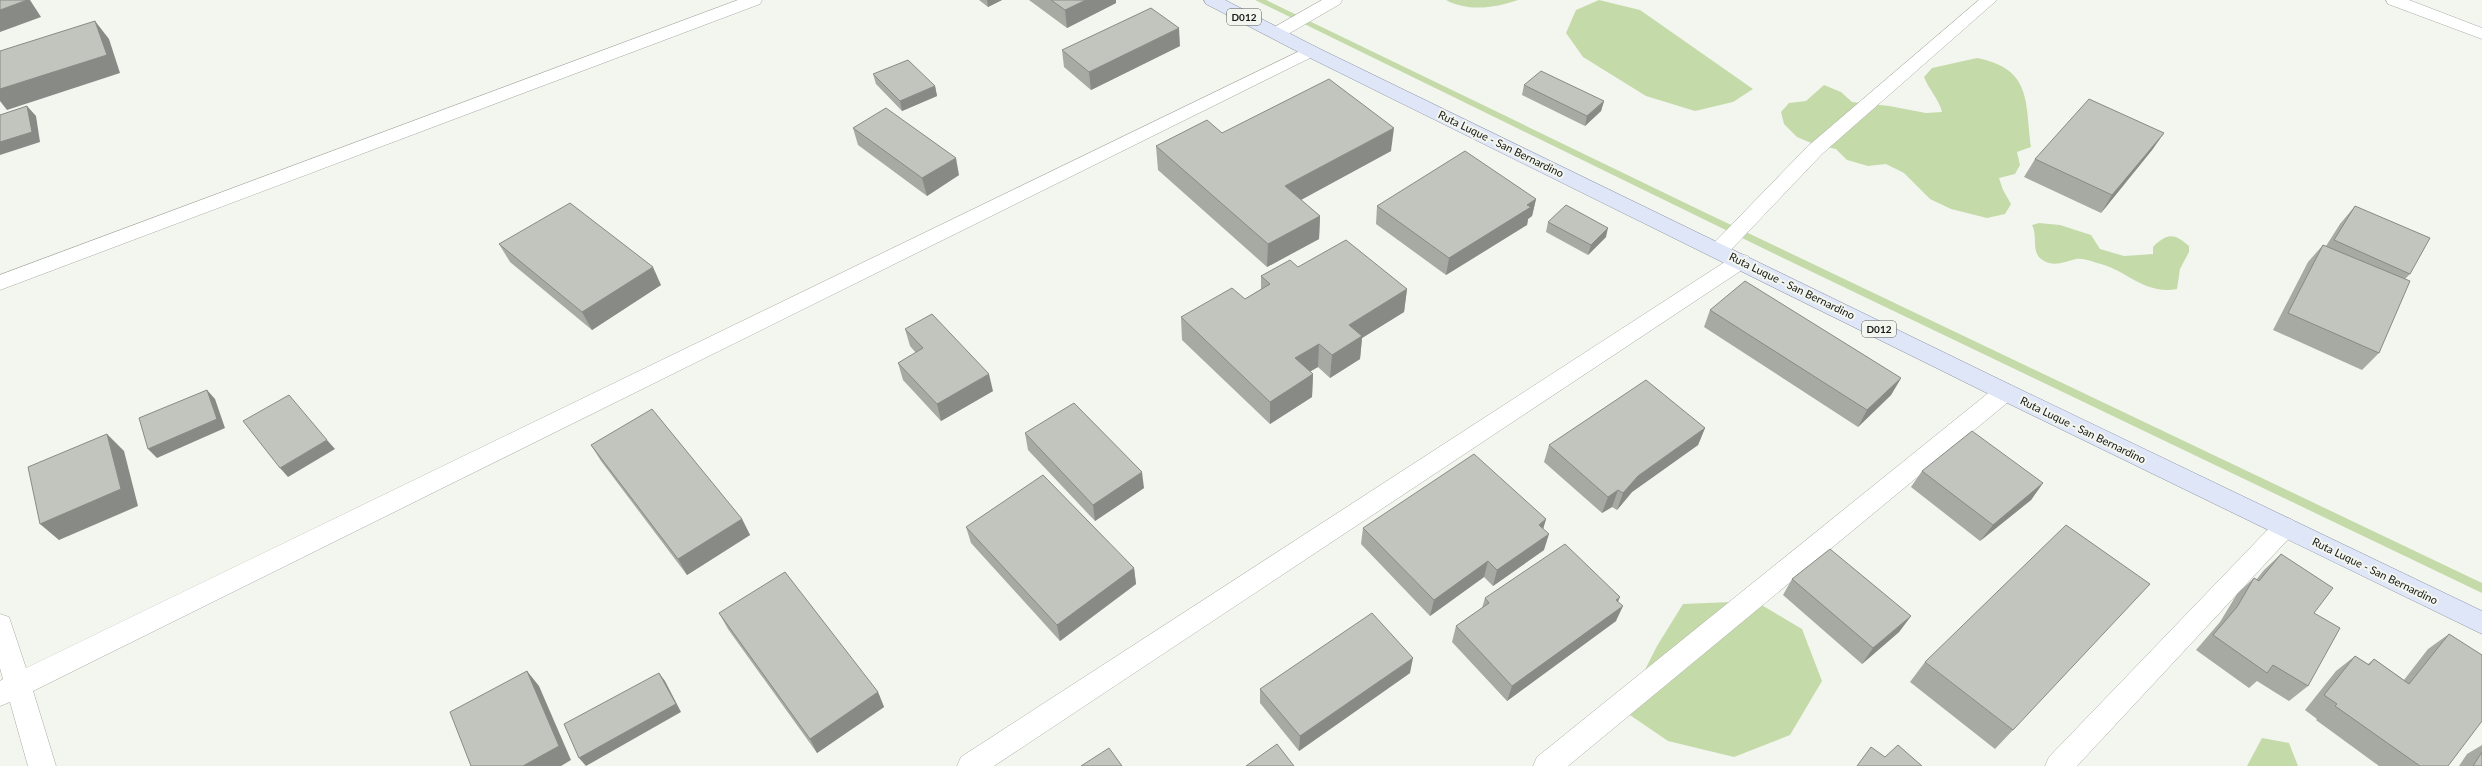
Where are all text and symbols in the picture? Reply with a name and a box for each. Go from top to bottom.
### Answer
road number: D012 [1227,9,1261,25]
street label: Ruta Luque - San Bernardino [1436,107,1566,180]
street label: Ruta Luque - San Bernardino [1727,249,1857,322]
road number: D012 [1862,321,1896,337]
street label: Ruta Luque - San Bernardino [2018,393,2148,466]
street label: Ruta Luque - San Bernardino [2310,534,2440,607]

